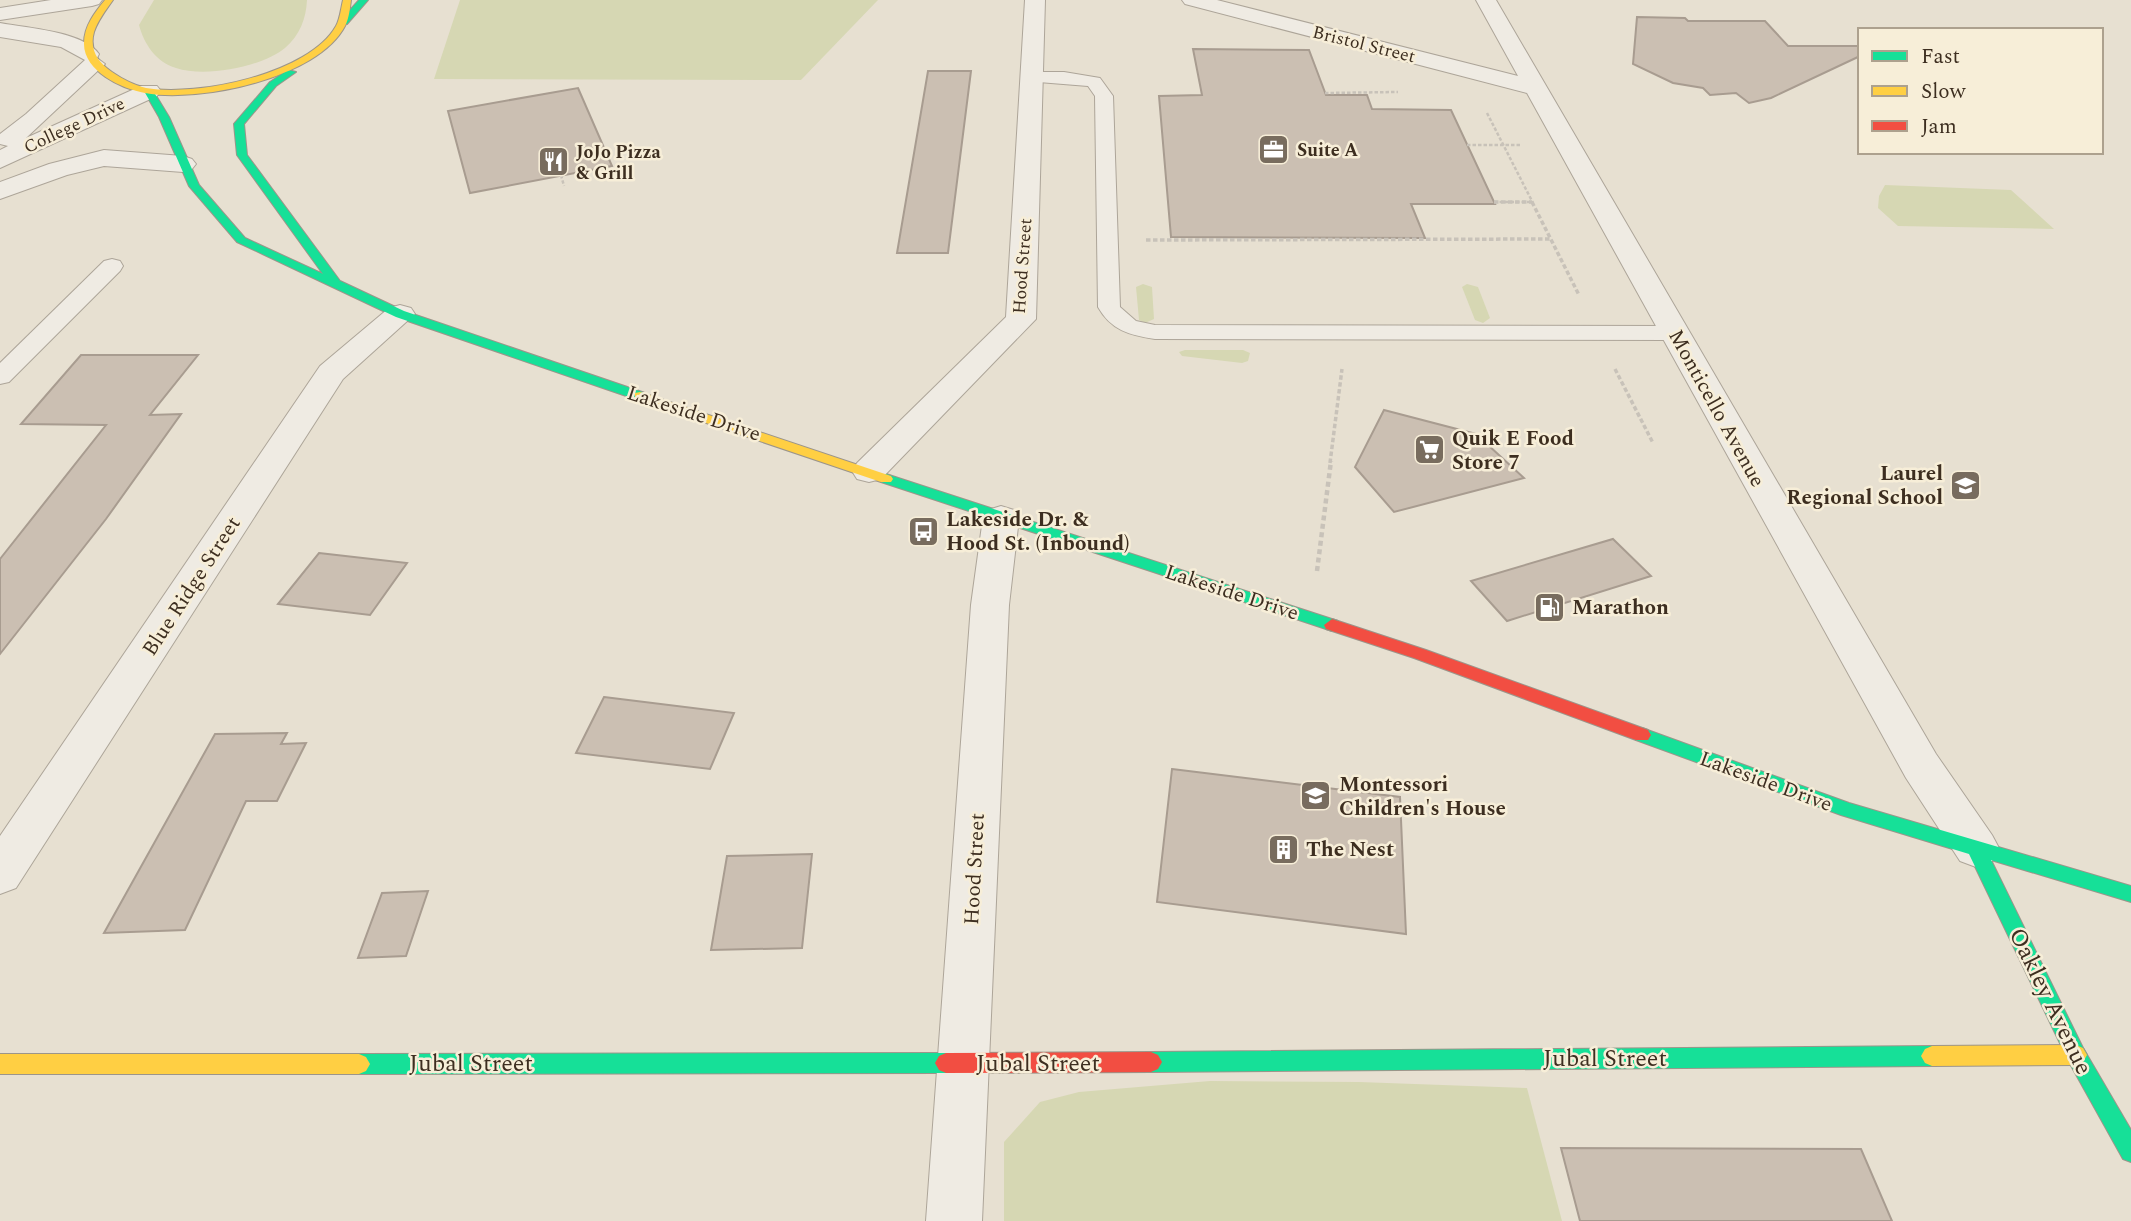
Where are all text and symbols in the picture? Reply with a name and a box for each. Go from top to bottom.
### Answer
street label: Bristol Street [1310,19,1418,70]
legend [1858,28,2103,154]
text: Fast [1921,41,1960,73]
text: Slow [1921,76,1967,108]
street label: College Drive [19,90,129,161]
text: Jam [1921,111,1957,143]
office icon: Suite A [1257,133,1291,167]
place label: Suite A [1297,137,1358,164]
place label: JoJo Pizza & Grill [576,139,662,187]
restaurant icon: JoJo Pizza & Grill [536,145,570,179]
street label: Hood Street [1006,217,1039,315]
street label: Monticello Avenue [1659,324,1773,493]
street label: Lakeside Drive [623,377,765,451]
place label: Quik E Food Store 7 [1452,423,1574,479]
supermarket icon: Quik E Food Store 7 [1412,433,1446,467]
place label: Laurel Regional School [1786,458,1943,514]
school or university icon: Laurel Regional School [1949,468,1983,502]
place label: Lakeside Dr. & Hood St. (Inbound) [946,504,1130,560]
street label: Blue Ridge Street [135,510,249,663]
bus stop icon: Lakeside Dr. & Hood St. (Inbound) [906,514,940,548]
street label: Lakeside Drive [1161,556,1303,630]
fuel station icon: Marathon [1532,590,1566,624]
place label: Marathon [1572,592,1669,624]
street label: Lakeside Drive [1695,743,1836,821]
place label: Montessori Children's House [1339,769,1506,825]
school or university icon: Montessori Children's House [1299,779,1333,813]
street label: Hood Street [956,812,994,926]
building icon: The Nest [1266,832,1300,866]
place label: The Nest [1306,834,1394,866]
street label: Oakley Avenue [1999,922,2101,1081]
street label: Jubal Street [1543,1041,1667,1077]
street label: Jubal Street [409,1046,533,1082]
street label: Jubal Street [976,1046,1100,1082]

